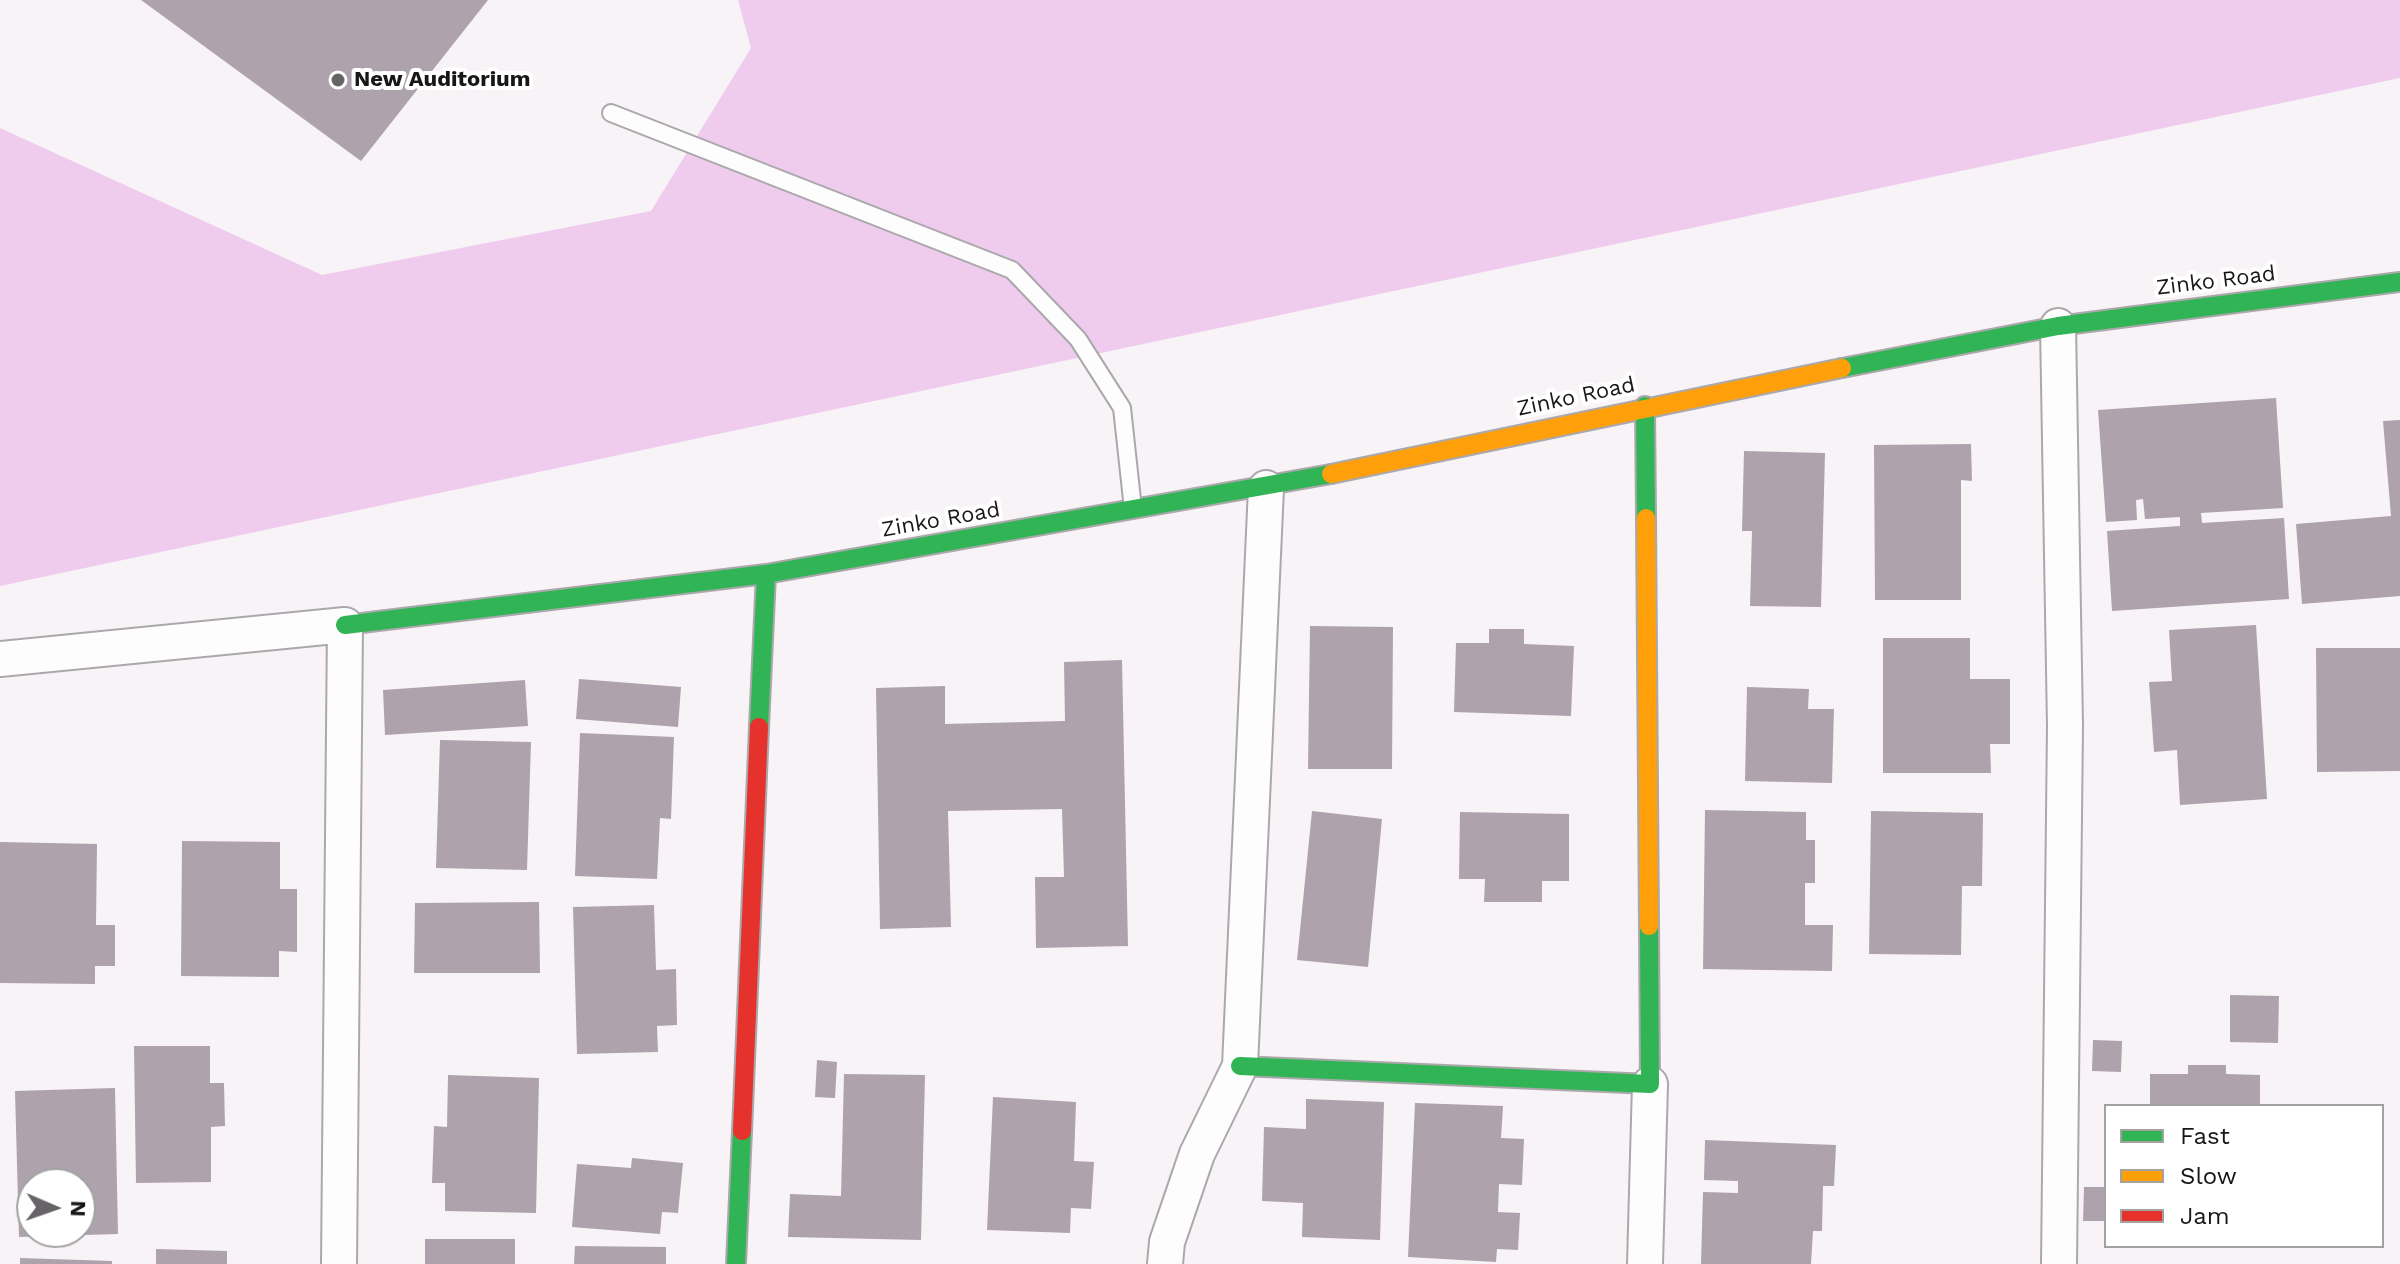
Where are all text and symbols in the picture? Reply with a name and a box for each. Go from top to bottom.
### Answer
place label: New Auditorium [354,67,530,93]
marker: New Auditorium [329,71,347,89]
street label: Zinko Road [2155,261,2277,301]
street label: Zinko Road [1515,372,1637,422]
street label: Zinko Road [880,497,1002,543]
legend [2104,1104,2384,1248]
text: Fast [2180,1122,2230,1150]
text: Slow [2180,1162,2237,1190]
north arrow [16,1168,96,1248]
text: N [66,1200,91,1217]
text: Jam [2180,1202,2230,1230]

